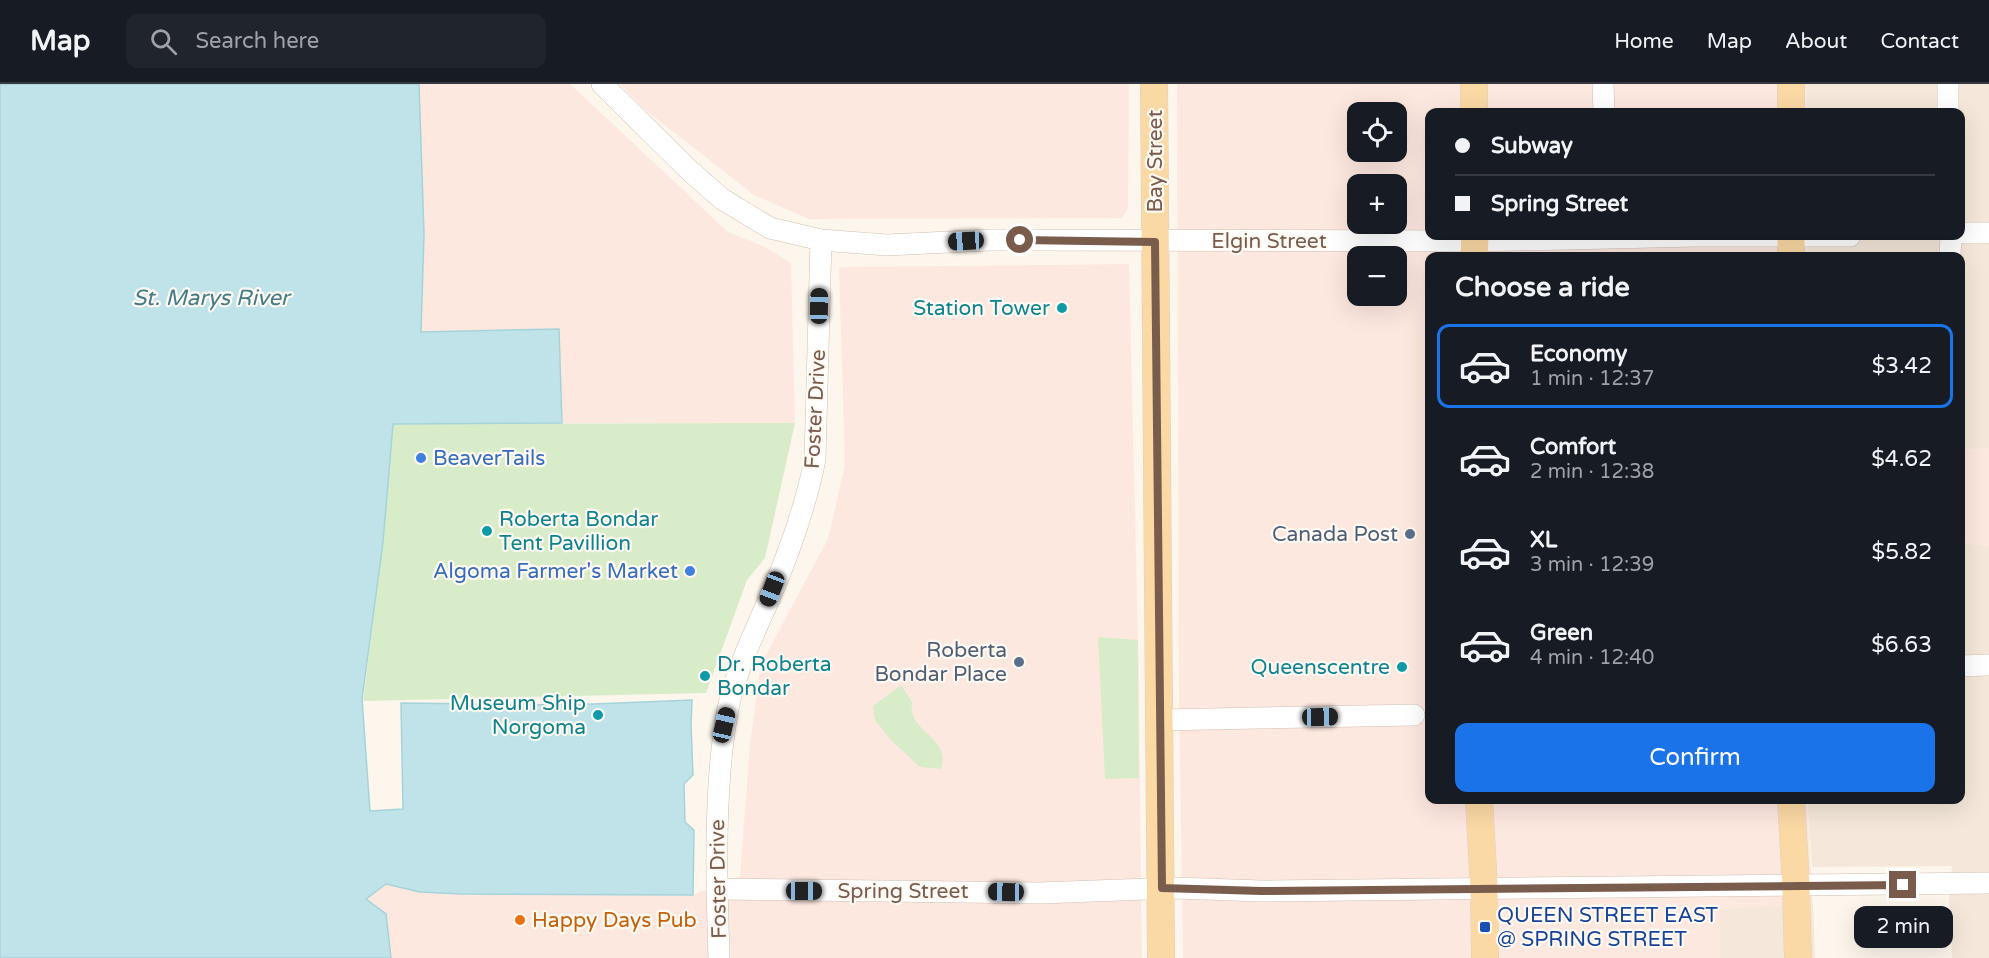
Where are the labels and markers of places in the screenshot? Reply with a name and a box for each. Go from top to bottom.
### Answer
place label: Station Tower [913,296,1050,321]
marker: Station Tower [1055,301,1069,315]
place label: BeaverTails [433,446,545,471]
marker: BeaverTails [414,451,428,465]
place label: Roberta Bondar Tent Pavillion [499,507,658,556]
place label: Canada Post [1272,522,1398,547]
marker: Roberta Bondar Tent Pavillion [480,524,494,538]
marker: Canada Post [1403,527,1417,541]
place label: Algoma Farmer's Market [433,559,678,584]
marker: Algoma Farmer's Market [683,564,697,578]
place label: Roberta Bondar Place [874,638,1007,687]
place label: Dr. Roberta Bondar [717,652,832,701]
marker: Roberta Bondar Place [1012,655,1026,669]
place label: Queenscentre [1251,655,1390,680]
marker: Queenscentre [1395,660,1409,674]
marker: Dr. Roberta Bondar [698,669,712,683]
place label: Museum Ship Norgoma [450,691,586,740]
marker: Museum Ship Norgoma [591,708,605,722]
place label: QUEEN STREET EAST @ SPRING STREET [1497,903,1718,952]
place label: Happy Days Pub [532,908,697,933]
marker: Happy Days Pub [513,913,527,927]
marker: QUEEN STREET EAST @ SPRING STREET [1478,920,1492,934]

